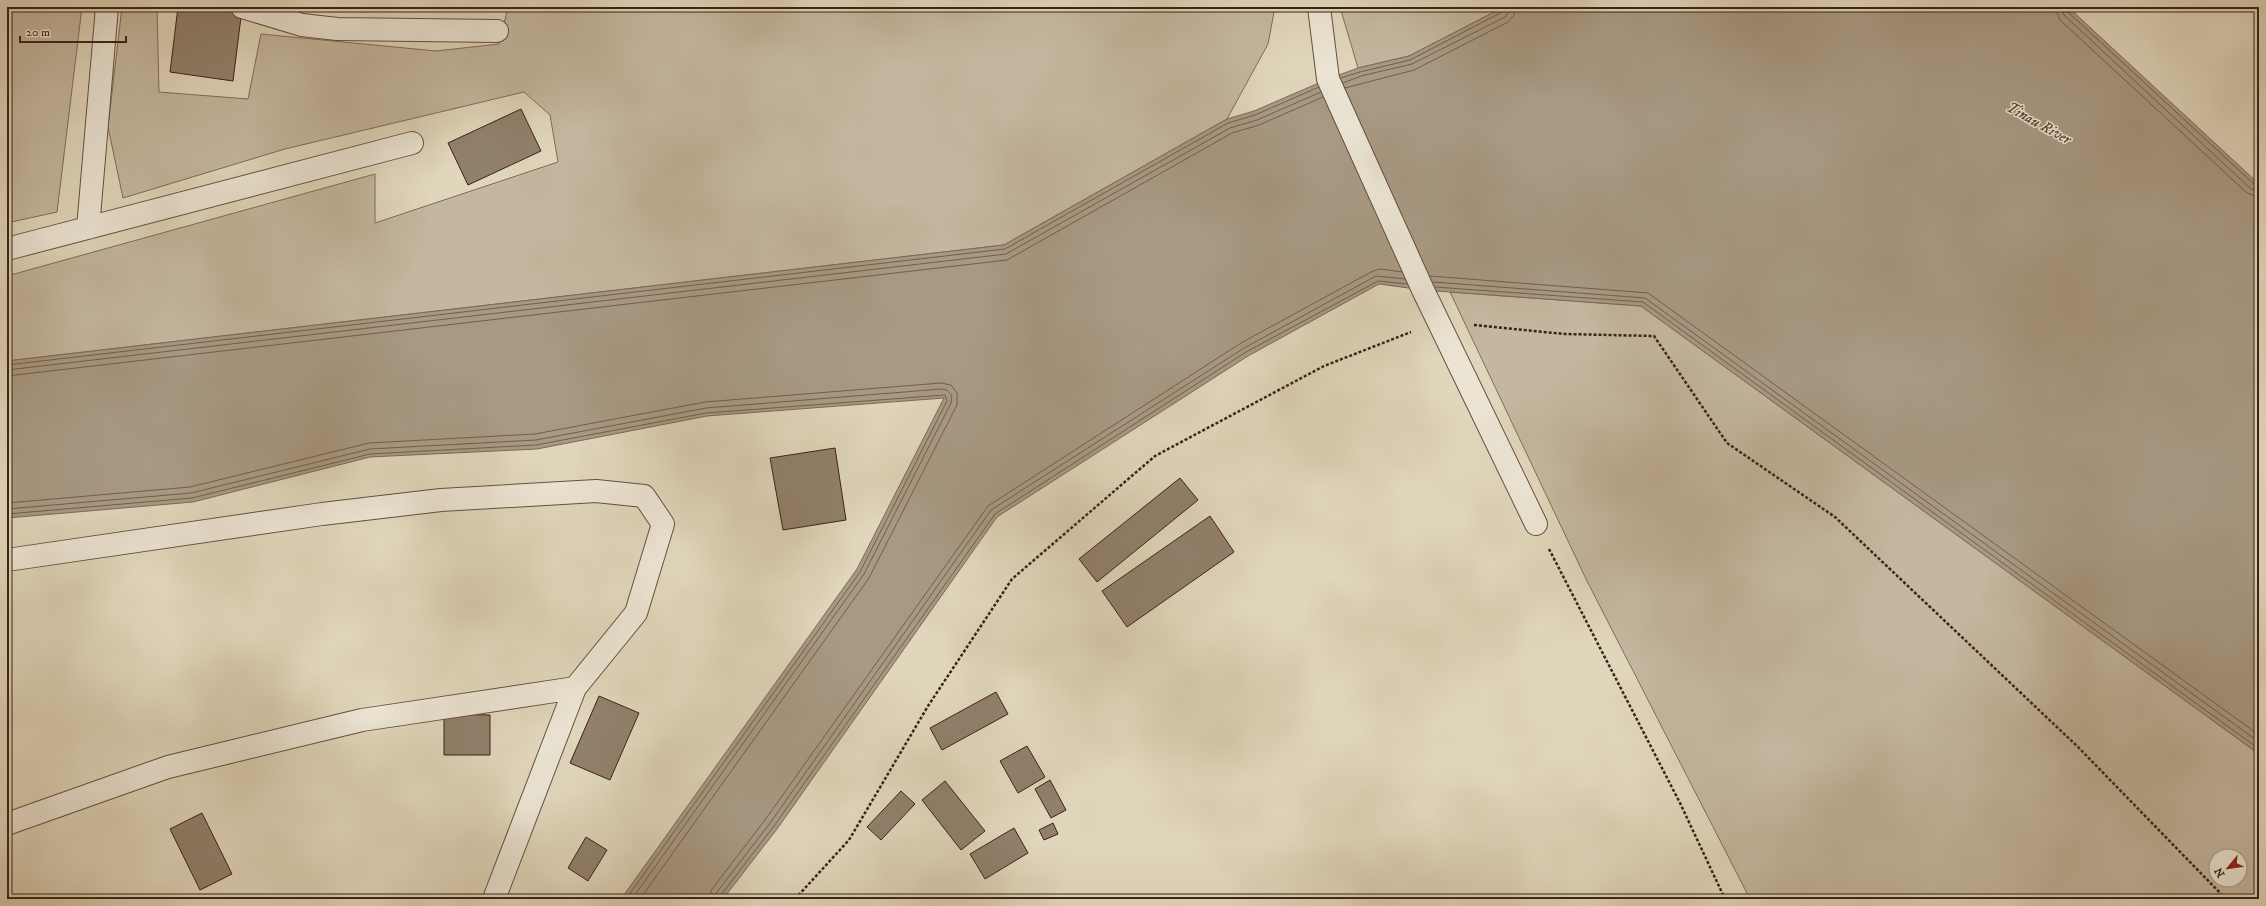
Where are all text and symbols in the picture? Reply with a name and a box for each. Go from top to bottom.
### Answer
scale bar [20,18,126,44]
text: 20 m [26,25,50,40]
water label: Tinau River [2003,98,2076,150]
north arrow [2208,848,2248,888]
text: N [2212,865,2228,880]

